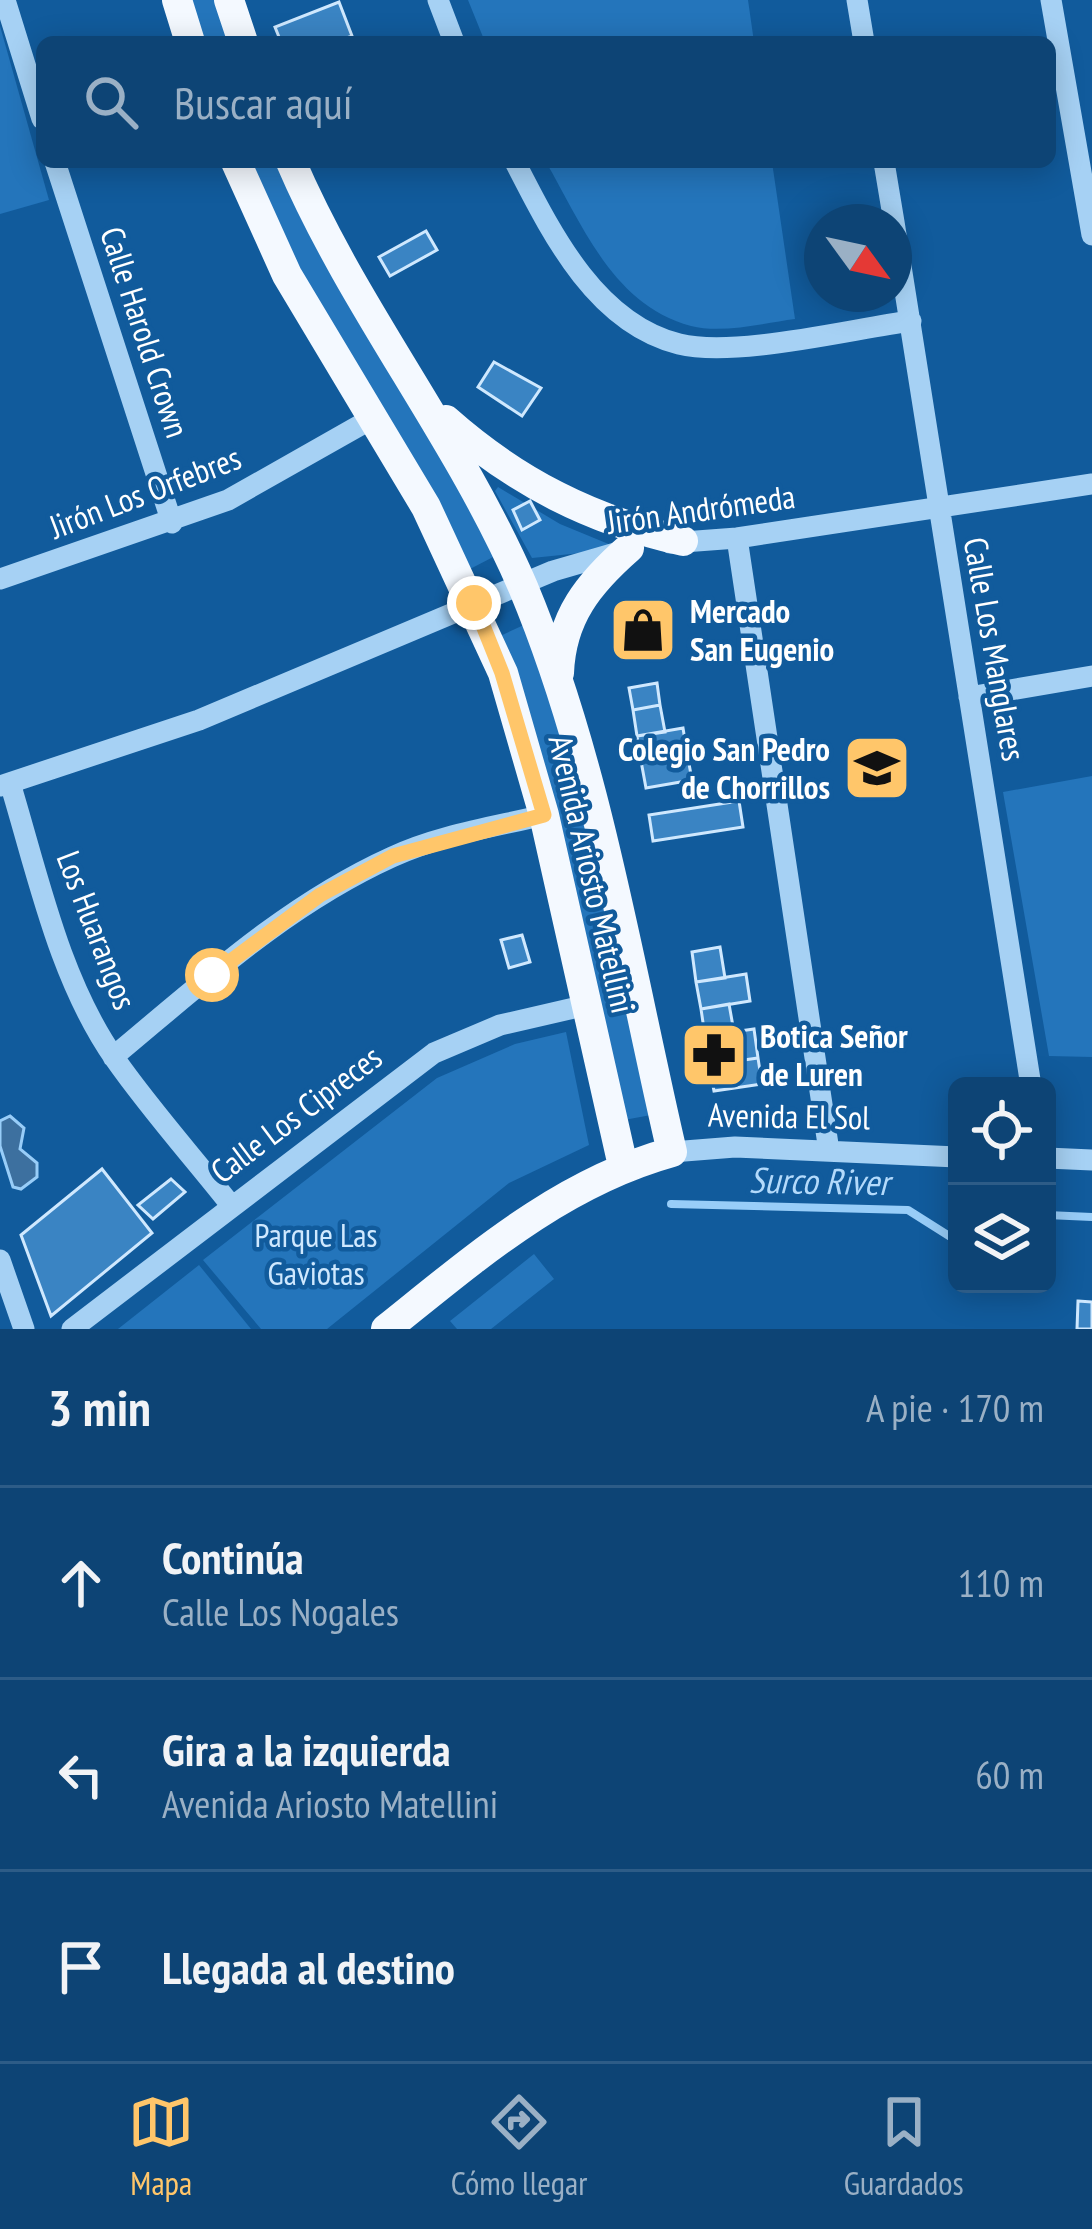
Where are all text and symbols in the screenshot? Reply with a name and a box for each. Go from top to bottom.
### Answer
search box [36,36,1056,168]
icon: search [78,69,144,135]
text: Buscar aquí [174,73,353,131]
north arrow [804,204,912,312]
street label: Calle Harold Crown [91,221,200,442]
street label: Jirón Los Orfebres [42,435,247,548]
street label: Jirón Andrómeda [603,474,798,543]
street label: Calle Los Manglares [955,534,1036,764]
route end [447,576,501,630]
place label: Mercado San Eugenio [690,589,834,670]
shop icon: Mercado San Eugenio [608,595,678,665]
place label: Colegio San Pedro de Chorrillos [618,727,830,808]
street label: Avenida Ariosto Matellini [540,730,645,1017]
school or university icon: Colegio San Pedro de Chorrillos [842,733,912,803]
street label: Los Huarangos [48,845,147,1015]
route start [185,948,239,1002]
place label: Botica Señor de Luren [760,1014,908,1095]
pharmacy icon: Botica Señor de Luren [679,1020,749,1090]
street label: Calle Los Cipreces [201,1035,390,1192]
map controls [948,1077,1056,1293]
button: locate [948,1077,1056,1185]
street label: Avenida El Sol [708,1093,871,1138]
water label: Surco River [749,1156,895,1205]
button: layers [948,1185,1056,1293]
park label: Parque Las Gaviotas [254,1213,378,1294]
text: 3 min [48,1374,151,1440]
text: A pie · 170 m [866,1382,1044,1433]
text: Continúa [162,1528,304,1586]
icon: ahead [48,1550,114,1616]
text: 110 m [958,1557,1044,1608]
text: Calle Los Nogales [162,1586,399,1637]
text: Gira a la izquierda [162,1720,451,1778]
icon: left [48,1742,114,1808]
text: 60 m [975,1749,1044,1800]
text: Avenida Ariosto Matellini [162,1778,498,1829]
icon: arrive [48,1934,114,2000]
text: Llegada al destino [162,1938,455,1996]
tab: Mapa [128,2089,194,2204]
tab: Cómo llegar [451,2089,587,2204]
tab: Guardados [844,2089,964,2204]

